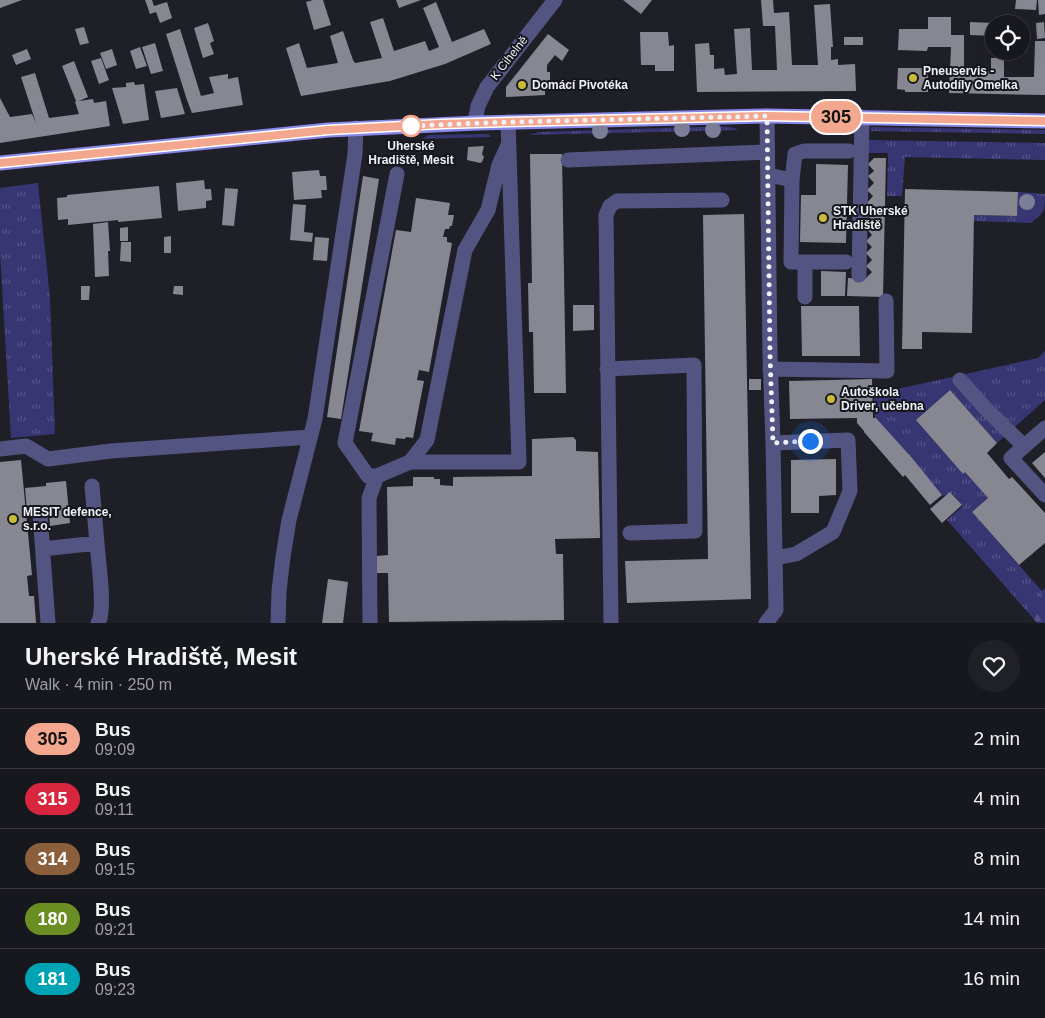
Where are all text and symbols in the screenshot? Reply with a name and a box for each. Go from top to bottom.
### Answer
map controls [985,15,1030,60]
button: locate [985,15,1030,60]
street label: K Cihelně [487,33,531,83]
place label: Pneuservis - Autodíly Omelka [923,64,1018,92]
marker: Pneuservis - Autodíly Omelka [907,72,919,84]
place label: Domácí Pivotéka [532,78,628,92]
marker: Domácí Pivotéka [516,79,528,91]
line badge: 305 [807,101,865,133]
text: 305 [821,107,851,127]
marker: Uherské Hradiště, Mesit [400,115,422,137]
place label: Uherské Hradiště, Mesit [368,139,454,167]
place label: STK Uherské Hradiště [833,204,908,232]
marker: STK Uherské Hradiště [817,212,829,224]
place label: Autoškola Driver, učebna [841,385,924,413]
marker: Autoškola Driver, učebna [825,393,837,405]
your location [798,429,823,454]
place label: MESIT defence, s.r.o. [23,505,112,533]
marker: MESIT defence, s.r.o. [7,513,19,525]
button: heart [968,640,1020,692]
text: Uherské Hradiště, Mesit [25,643,297,670]
text: Walk · 4 min · 250 m [25,676,172,693]
text: Bus [95,719,131,740]
text: 2 min [974,728,1020,749]
text: 305 [37,729,68,749]
text: 09:09 [95,741,135,758]
text: Bus [95,779,131,800]
text: 4 min [974,788,1020,809]
text: 315 [37,789,68,809]
text: 09:11 [95,801,134,818]
text: Bus [95,839,131,860]
text: 8 min [974,848,1020,869]
text: 314 [37,849,68,869]
text: 09:15 [95,861,135,878]
text: Bus [95,899,131,920]
text: 14 min [963,908,1020,929]
text: 180 [37,909,68,929]
text: 09:21 [95,921,135,938]
text: Bus [95,959,131,980]
text: 16 min [963,968,1020,989]
text: 181 [37,969,68,989]
text: 09:23 [95,981,135,998]

